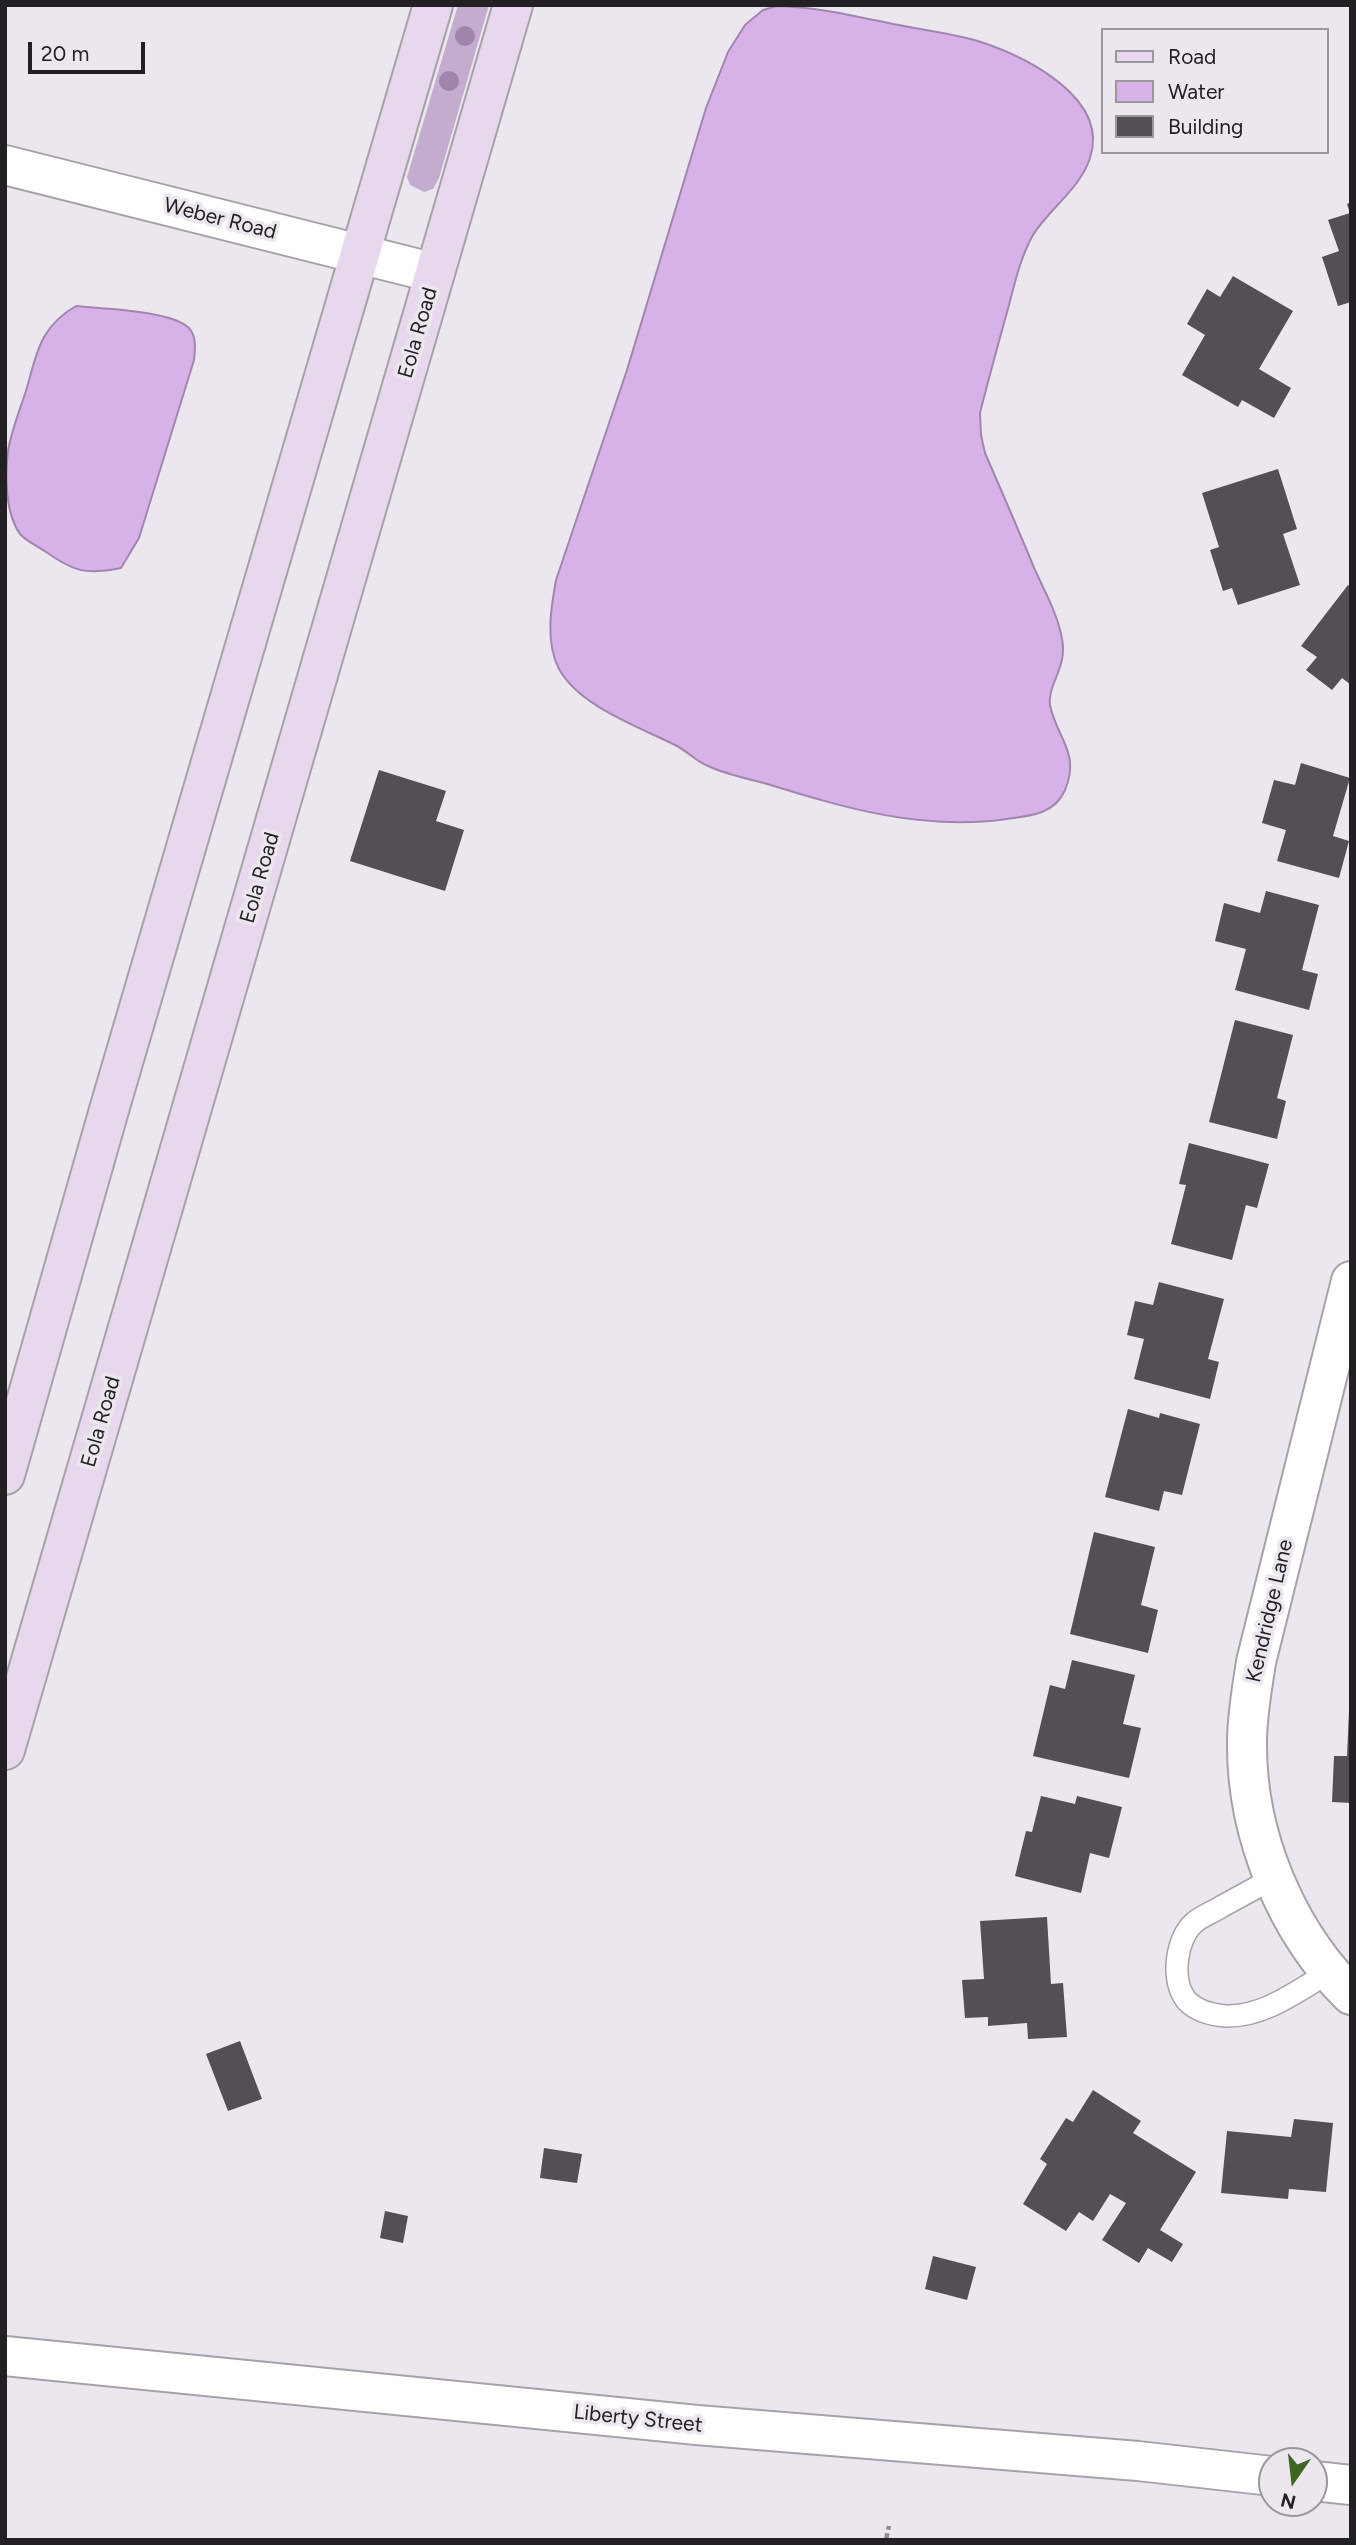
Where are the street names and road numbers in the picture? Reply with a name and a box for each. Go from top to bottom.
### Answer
street label: Weber Road [161,193,279,245]
street label: Eola Road [393,285,443,381]
street label: Eola Road [235,830,285,926]
street label: Eola Road [76,1374,126,1470]
street label: Kendridge Lane [1241,1537,1299,1685]
street label: Liberty Street [572,2400,704,2438]

